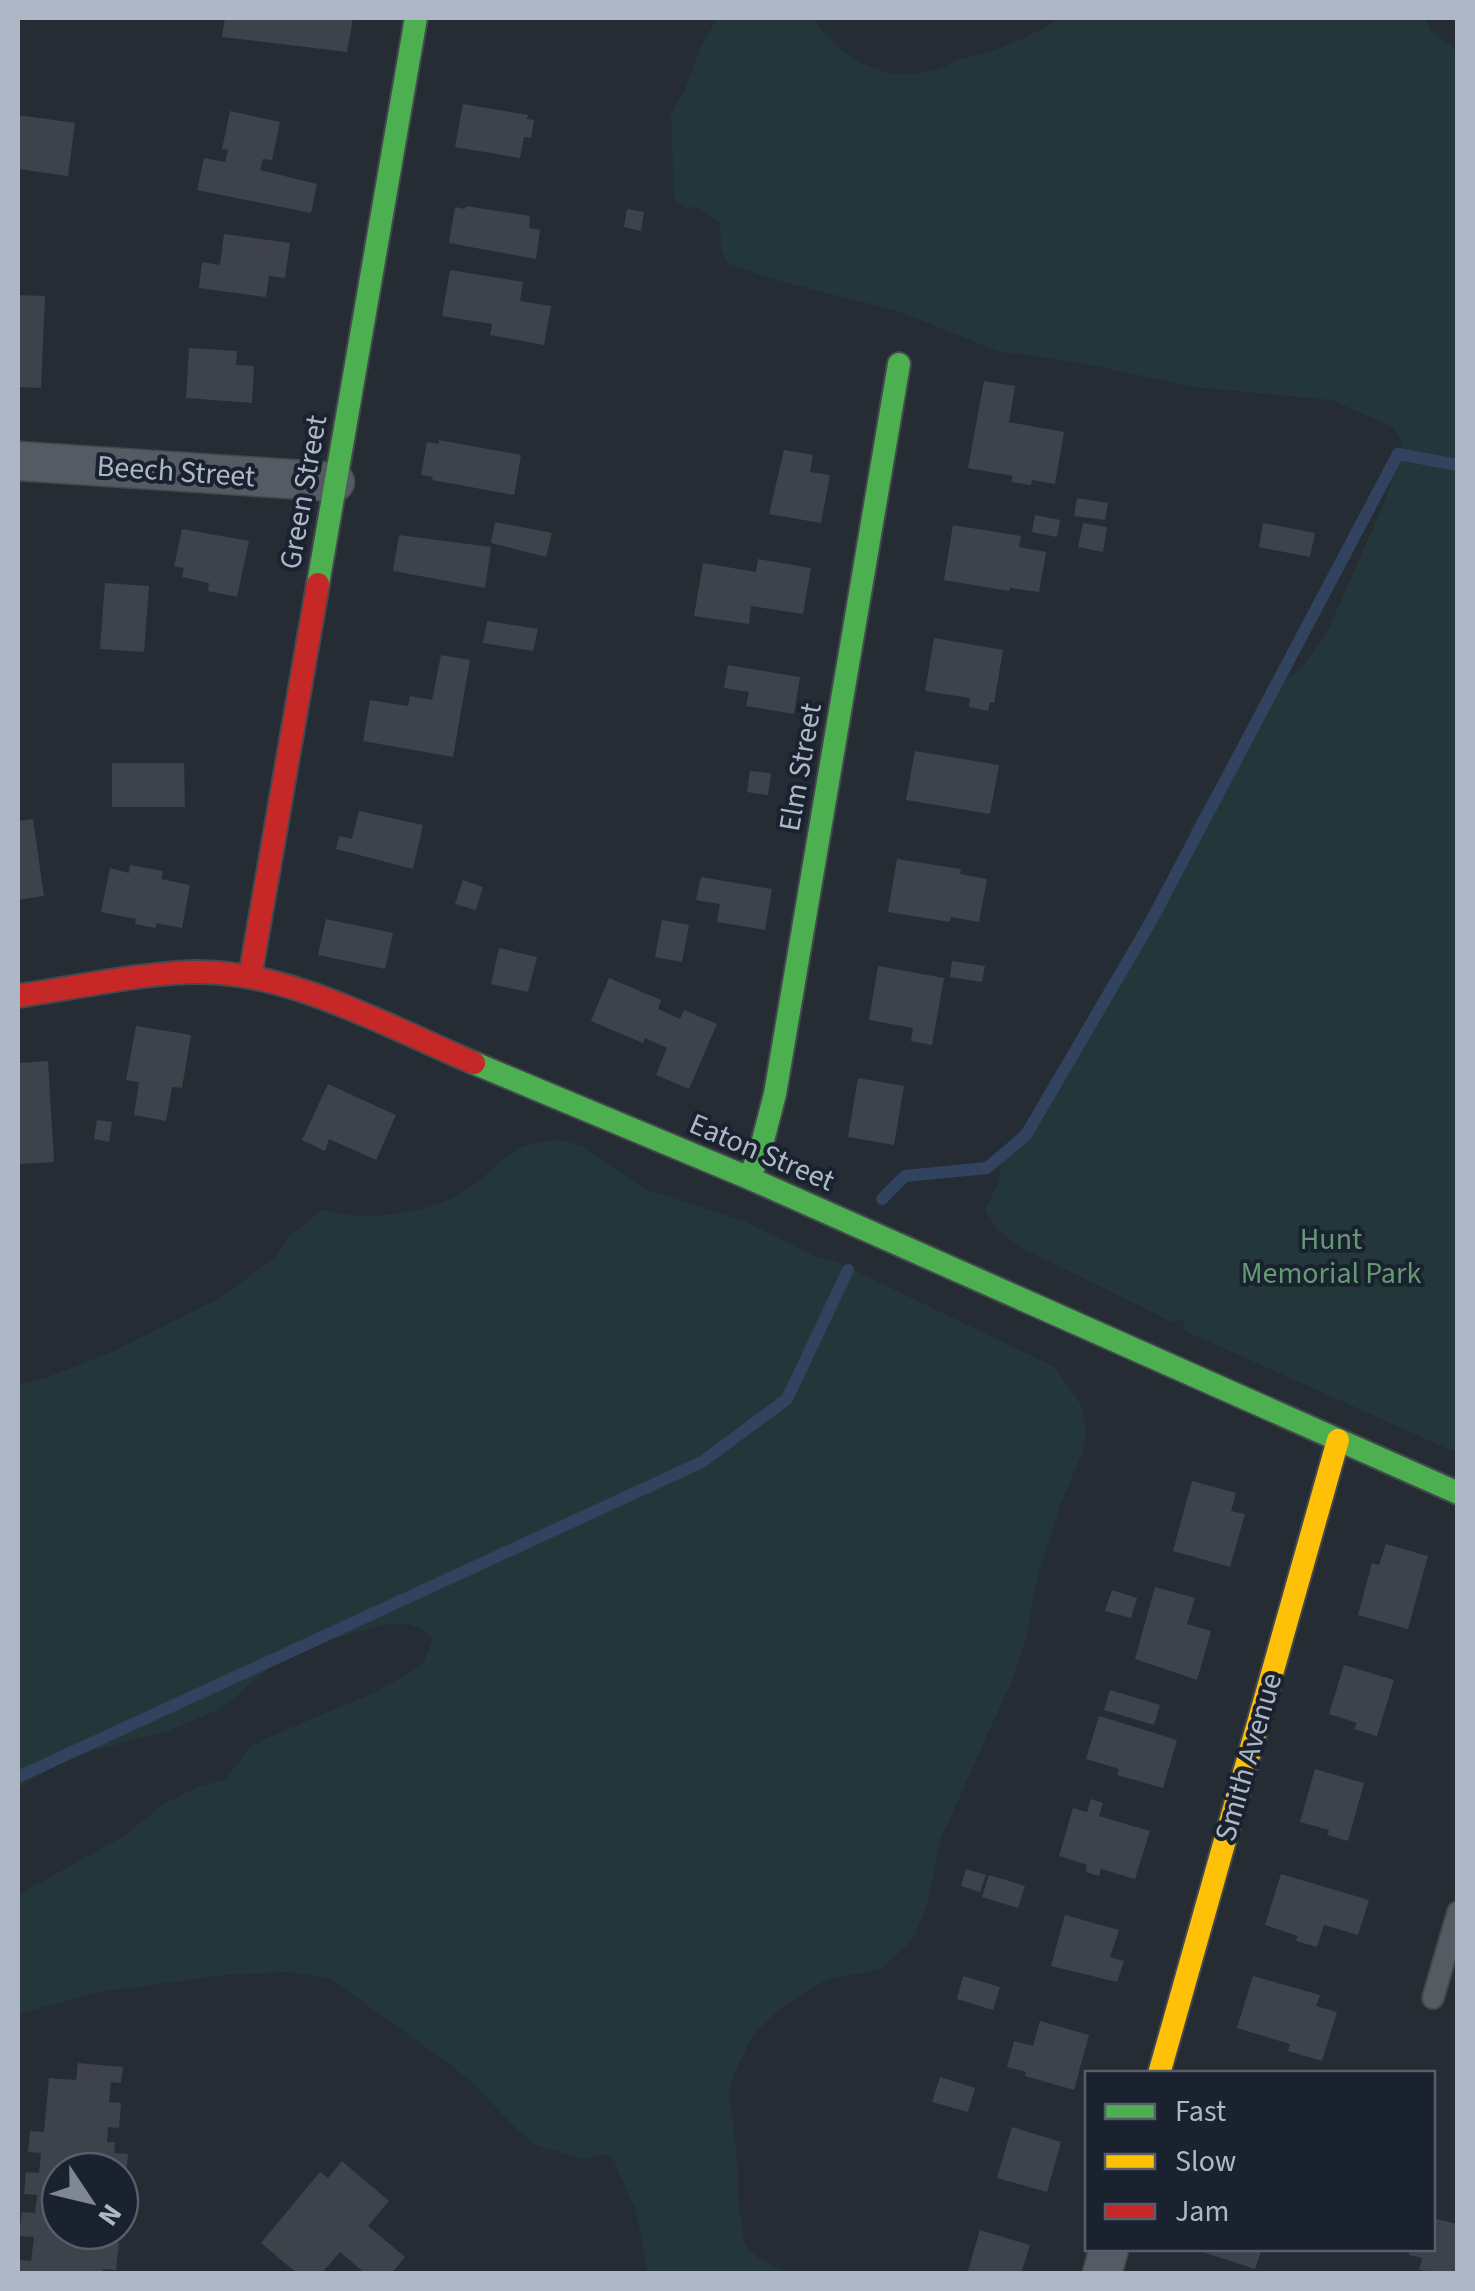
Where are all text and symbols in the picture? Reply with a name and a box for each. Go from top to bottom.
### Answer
street label: Green Street [269,412,338,573]
street label: Beech Street [95,445,257,498]
street label: Elm Street [768,700,833,835]
street label: Eaton Street [682,1103,841,1202]
park label: Hunt Memorial Park [1241,1218,1421,1295]
street label: Smith Avenue [1204,1668,1293,1846]
legend [1085,2071,1435,2251]
text: Fast [1175,2090,1226,2133]
text: Slow [1175,2140,1236,2183]
north arrow [40,2151,140,2251]
text: Jam [1175,2190,1229,2233]
text: N [88,2196,131,2234]

